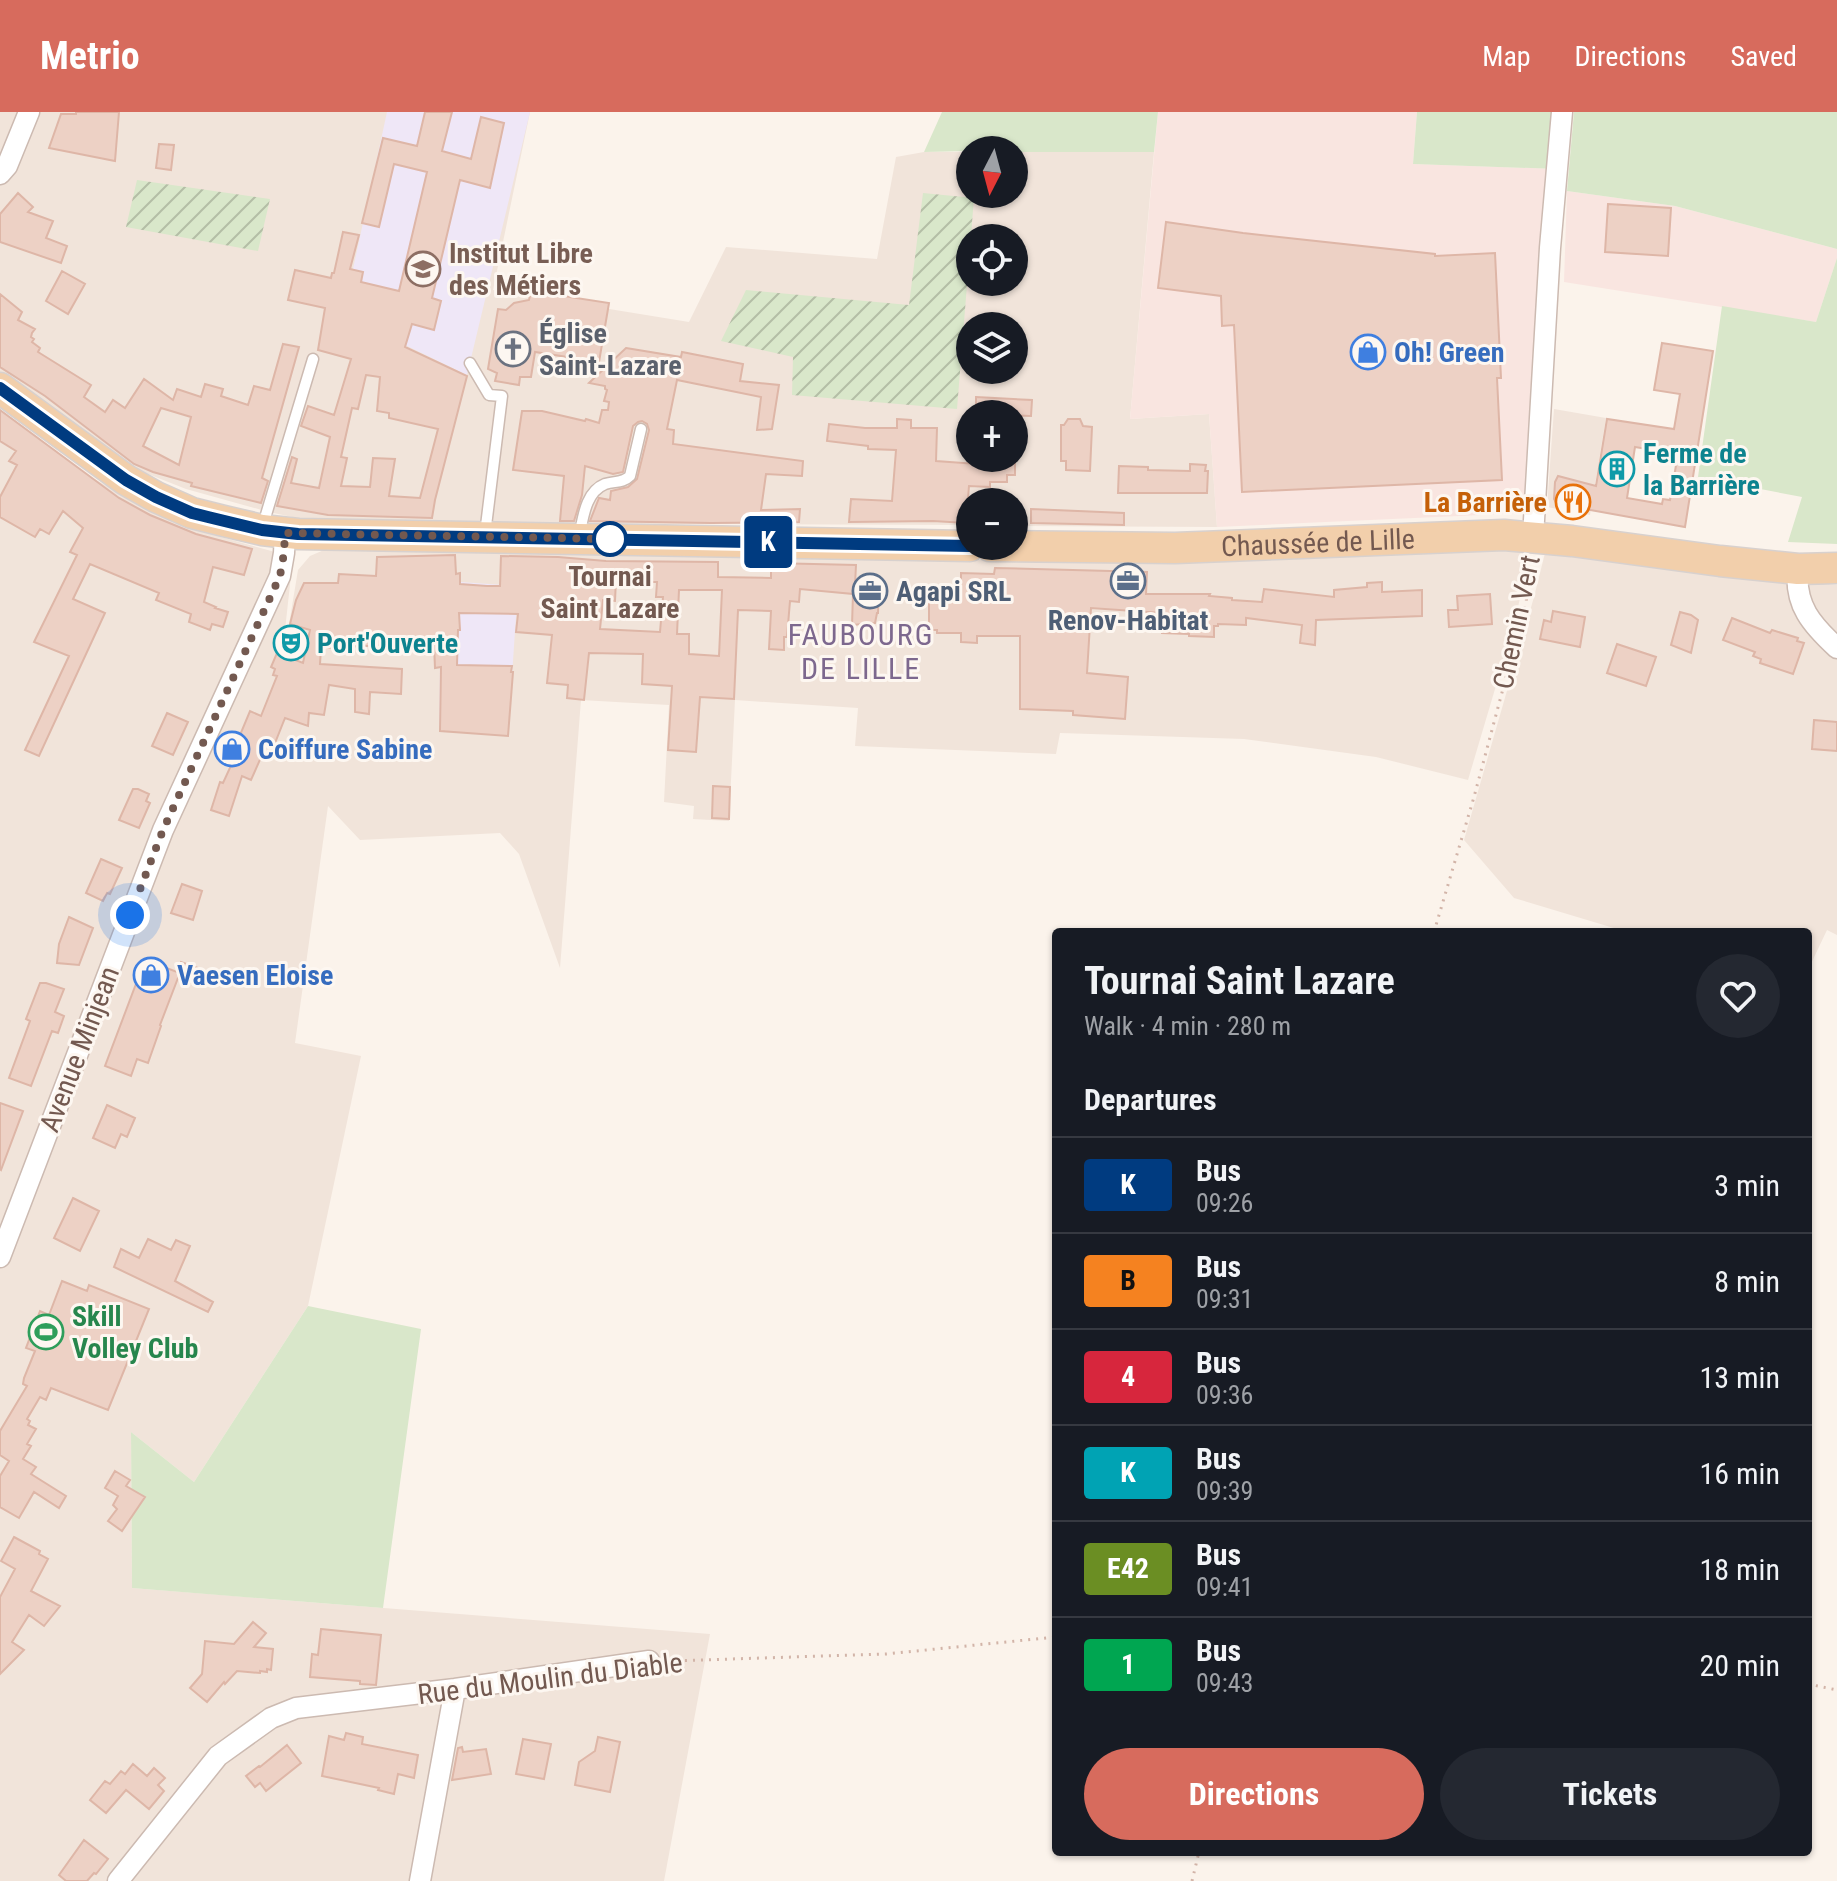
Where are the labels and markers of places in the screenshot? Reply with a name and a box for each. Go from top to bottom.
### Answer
place label: Institut Libre des Métiers [449,237,593,302]
school or university icon: Institut Libre des Métiers [404,250,442,288]
place label: Église Saint-Lazare [539,317,682,382]
church icon: Église Saint-Lazare [494,330,532,368]
shop icon: Oh! Green [1349,333,1387,371]
place label: Oh! Green [1394,336,1504,369]
place label: Ferme de la Barrière [1643,437,1760,502]
building icon: Ferme de la Barrière [1598,450,1636,488]
restaurant icon: La Barrière [1554,483,1592,521]
place label: La Barrière [1424,486,1547,519]
marker: Tournai Saint Lazare [593,522,627,556]
place label: Tournai Saint Lazare [540,560,680,625]
office icon: Renov-Habitat [1109,562,1147,600]
office icon: Agapi SRL [851,572,889,610]
place label: Agapi SRL [896,575,1011,608]
place label: Renov-Habitat [1048,604,1208,637]
theatre icon: Port'Ouverte [272,624,310,662]
place label: Port'Ouverte [317,627,458,660]
shop icon: Coiffure Sabine [213,730,251,768]
place label: Coiffure Sabine [258,733,432,766]
shop icon: Vaesen Eloise [132,956,170,994]
place label: Vaesen Eloise [177,959,333,992]
place label: Skill Volley Club [72,1300,198,1365]
sports icon: Skill Volley Club [27,1313,65,1351]

